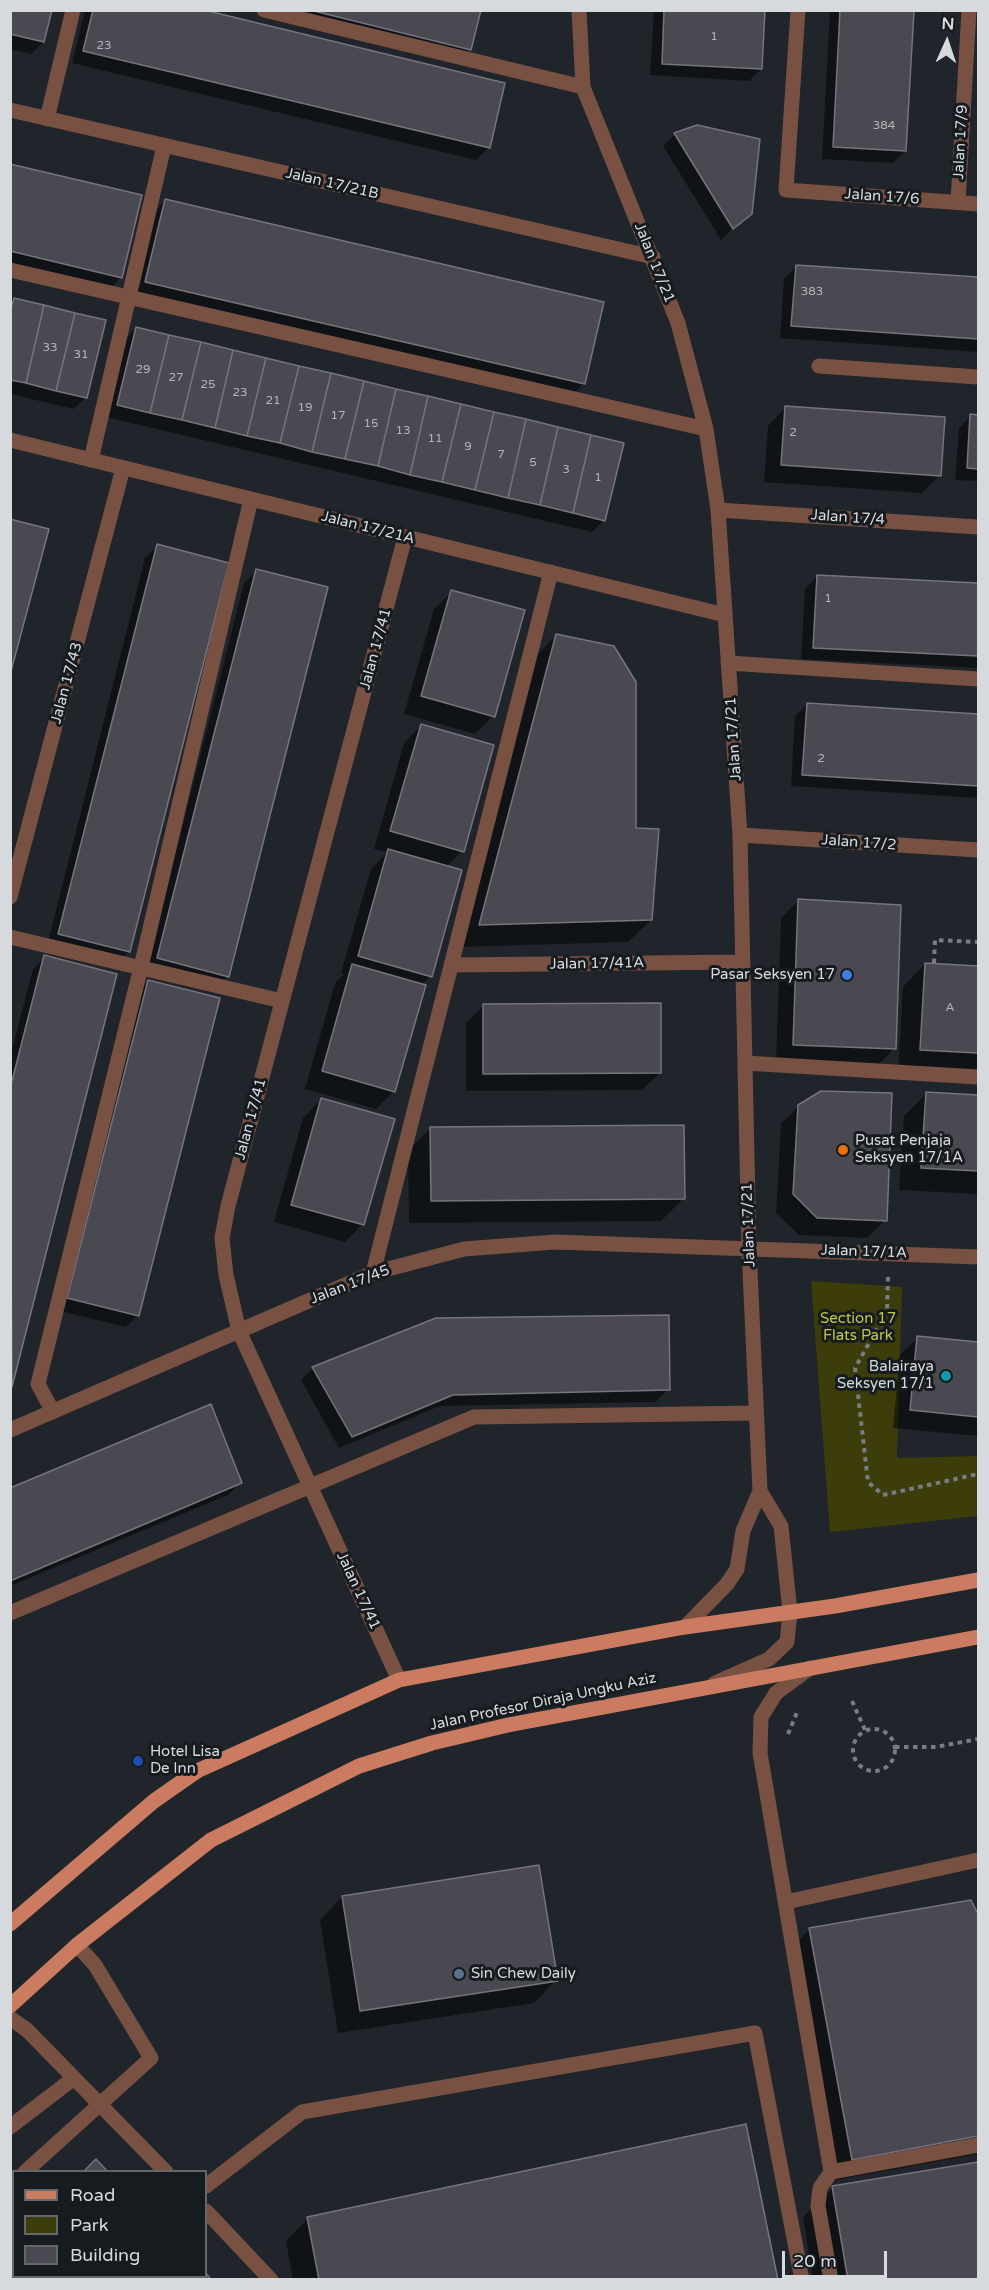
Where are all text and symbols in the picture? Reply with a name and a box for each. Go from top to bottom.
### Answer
north arrow [917,12,977,72]
text: N [941,14,955,34]
house number: 1 [710,30,718,44]
house number: 23 [96,39,112,53]
street label: Jalan 17/9 [950,104,972,180]
house number: 384 [873,119,895,133]
street label: Jalan 17/21B [284,165,380,203]
street label: Jalan 17/6 [844,185,920,209]
street label: Jalan 17/21 [630,220,678,306]
house number: 383 [801,285,823,299]
house number: 33 [42,341,58,355]
house number: 31 [73,348,89,362]
house number: 29 [135,363,151,377]
house number: 27 [168,371,184,385]
house number: 25 [200,378,216,392]
house number: 23 [232,386,248,400]
house number: 21 [265,394,281,408]
house number: 19 [297,401,313,415]
house number: 17 [330,409,346,423]
house number: 15 [363,417,379,431]
house number: 13 [395,424,411,438]
house number: 2 [789,426,797,440]
house number: 11 [427,432,443,446]
house number: 9 [464,440,472,454]
house number: 7 [497,448,505,462]
house number: 5 [529,456,537,470]
house number: 3 [562,463,570,477]
house number: 1 [594,471,602,485]
street label: Jalan 17/4 [810,506,886,530]
street label: Jalan 17/21A [319,508,417,548]
house number: 1 [824,592,832,606]
street label: Jalan 17/41 [356,606,396,692]
street label: Jalan 17/43 [47,640,87,726]
street label: Jalan 17/21 [722,696,746,782]
house number: 2 [817,752,825,766]
street label: Jalan 17/2 [821,831,897,855]
street label: Jalan 17/41A [549,954,645,974]
place label: Pasar Seksyen 17 [710,966,835,984]
marker: Pasar Seksyen 17 [840,968,854,982]
house number: A [946,1001,954,1015]
street label: Jalan 17/41 [231,1076,271,1162]
place label: Pusat Penjaja Seksyen 17/1A [855,1132,963,1167]
marker: Pusat Penjaja Seksyen 17/1A [836,1143,850,1157]
street label: Jalan 17/21 [739,1182,759,1268]
street label: Jalan 17/1A [821,1242,907,1262]
street label: Jalan 17/45 [308,1262,392,1308]
park label: Section 17 Flats Park [820,1310,896,1345]
place label: Balairaya Seksyen 17/1 [837,1358,934,1393]
marker: Balairaya Seksyen 17/1 [939,1369,953,1383]
street label: Jalan 17/41 [332,1549,384,1633]
street label: Jalan Profesor Diraja Ungku Aziz [428,1669,658,1735]
place label: Hotel Lisa De Inn [150,1743,220,1778]
marker: Hotel Lisa De Inn [131,1754,145,1768]
place label: Sin Chew Daily [471,1965,576,1983]
marker: Sin Chew Daily [452,1967,466,1981]
legend [12,2170,207,2278]
text: Road [70,2184,115,2206]
text: Park [70,2214,108,2236]
scale bar [785,2239,890,2277]
text: Building [70,2244,140,2266]
text: 20 m [793,2250,837,2272]

